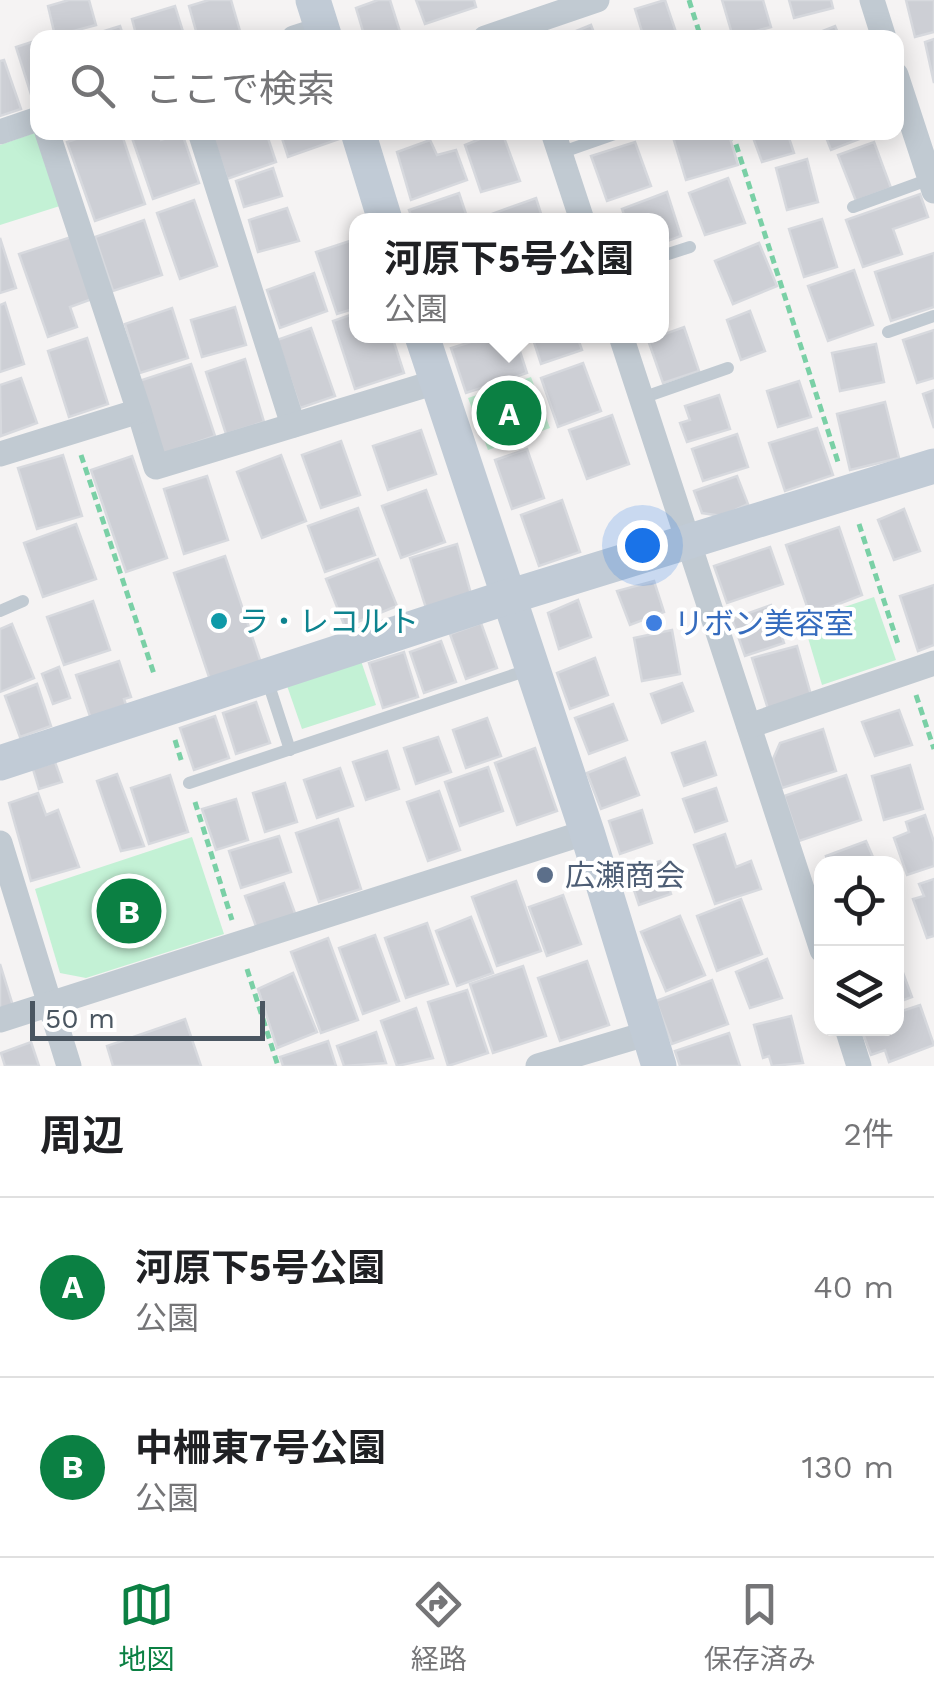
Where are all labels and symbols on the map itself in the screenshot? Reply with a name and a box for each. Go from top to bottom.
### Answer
pin: A [476,376,542,450]
your location [617,520,668,571]
place label: ラ・レコルト [239,604,419,639]
place label: リボン美容室 [674,606,854,641]
marker: ラ・レコルト [208,610,230,632]
marker: リボン美容室 [643,612,665,634]
place label: 広瀬商会 [565,858,685,893]
marker: 広瀬商会 [534,864,556,886]
pin: B [96,874,162,948]
scale bar [30,996,265,1040]

